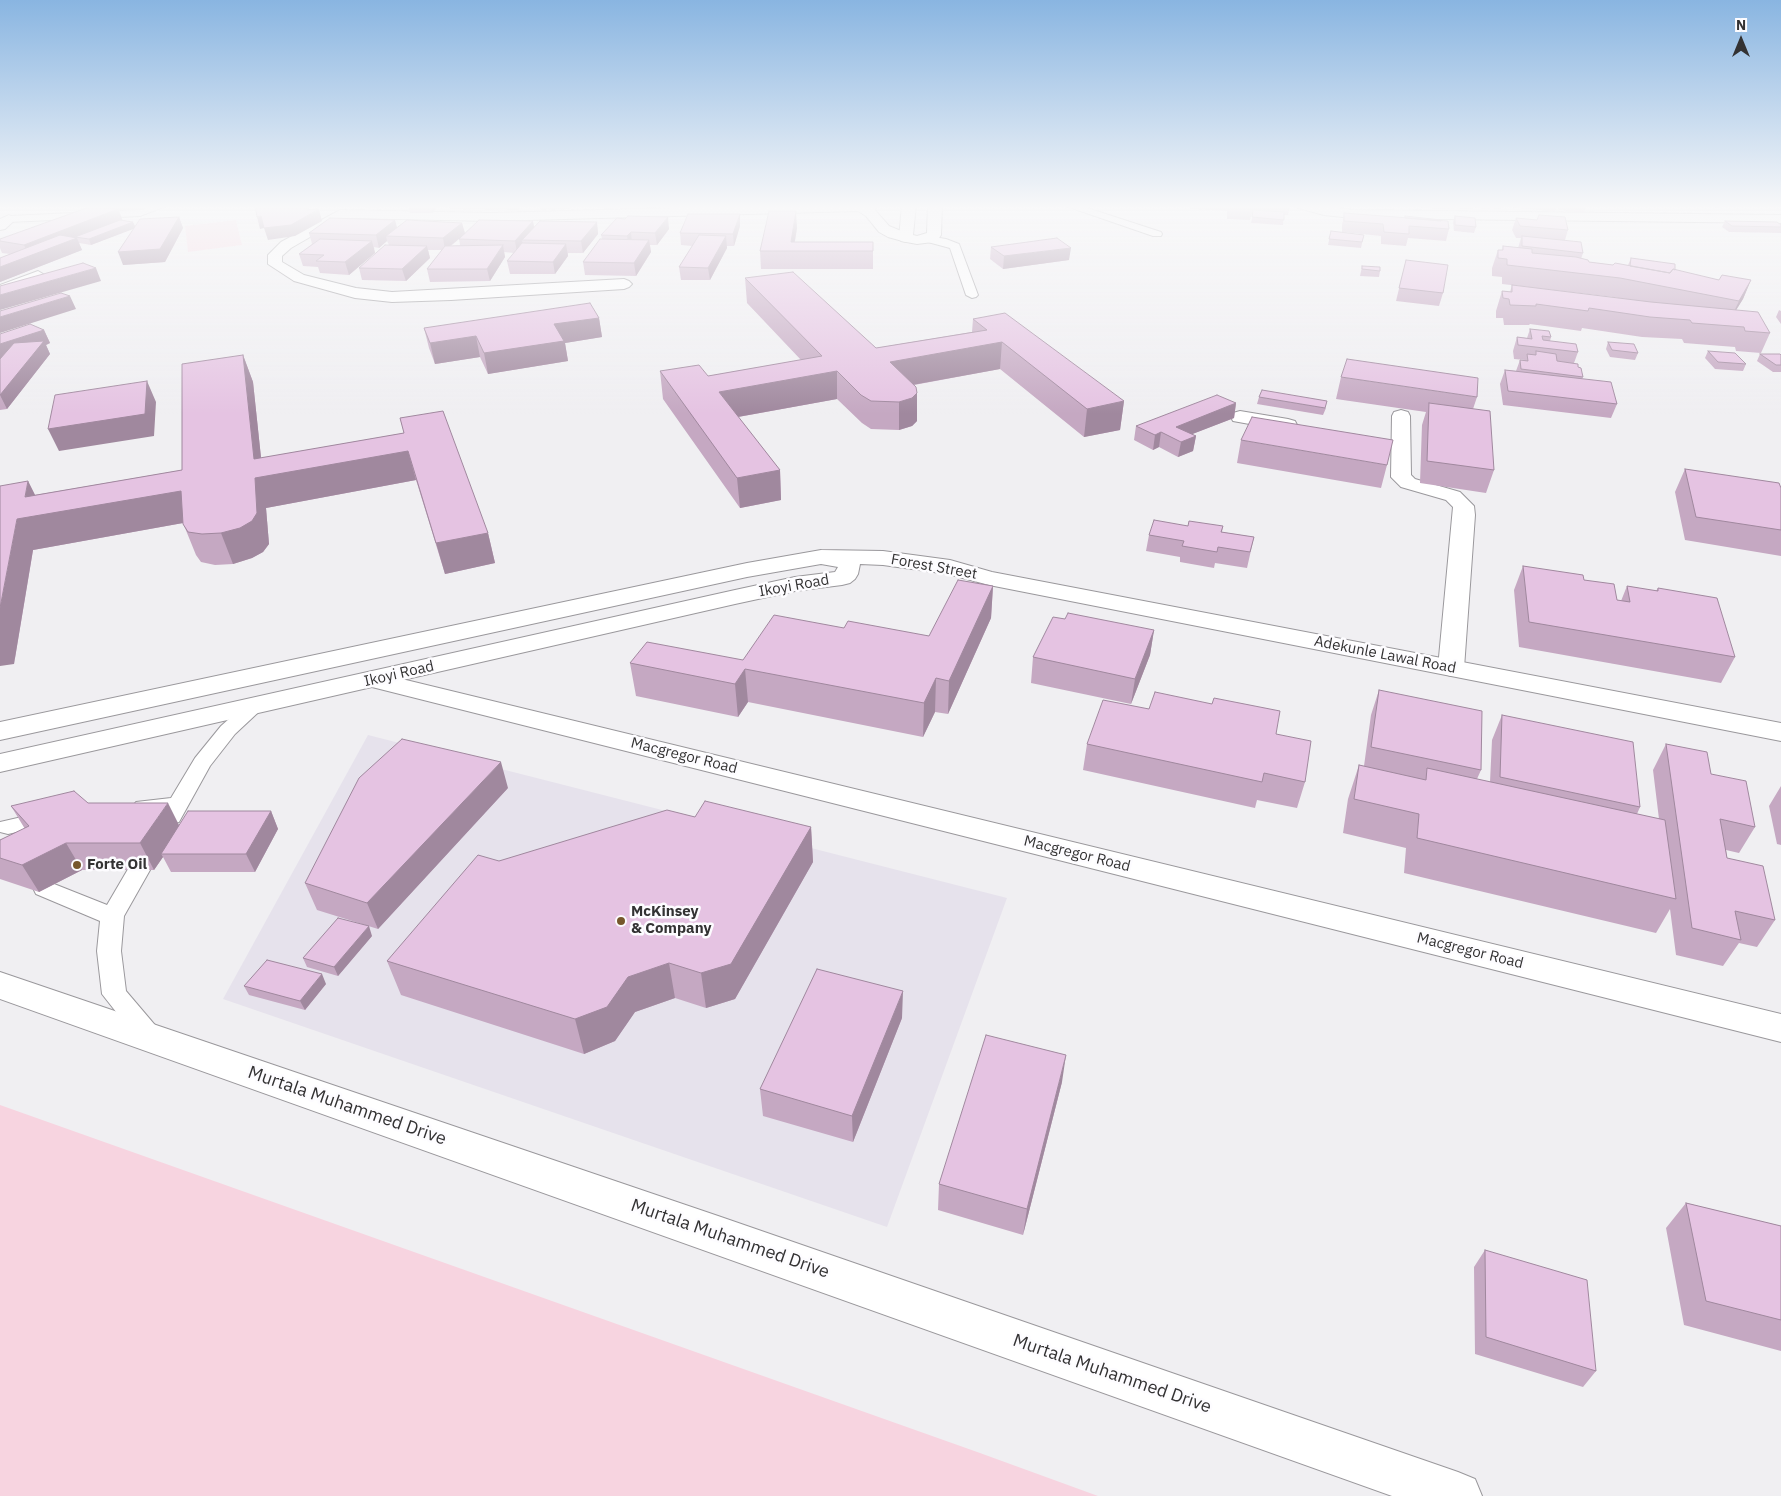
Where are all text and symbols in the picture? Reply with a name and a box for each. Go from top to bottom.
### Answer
north arrow [1716,15,1766,65]
text: N [1736,16,1746,34]
street label: Forest Street [889,551,979,583]
street label: Ikoyi Road [757,571,831,601]
street label: Adekunle Lawal Road [1313,632,1457,678]
street label: Ikoyi Road [362,657,436,691]
street label: Macgregor Road [629,734,739,778]
street label: Macgregor Road [1022,832,1132,876]
place label: Forte Oil [87,856,147,874]
marker: Forte Oil [71,859,83,871]
place label: McKinsey & Company [631,903,711,938]
marker: McKinsey & Company [615,915,627,927]
street label: Macgregor Road [1415,929,1525,973]
street label: Murtala Muhammed Drive [245,1062,449,1150]
street label: Murtala Muhammed Drive [628,1195,832,1283]
street label: Murtala Muhammed Drive [1010,1330,1214,1418]

